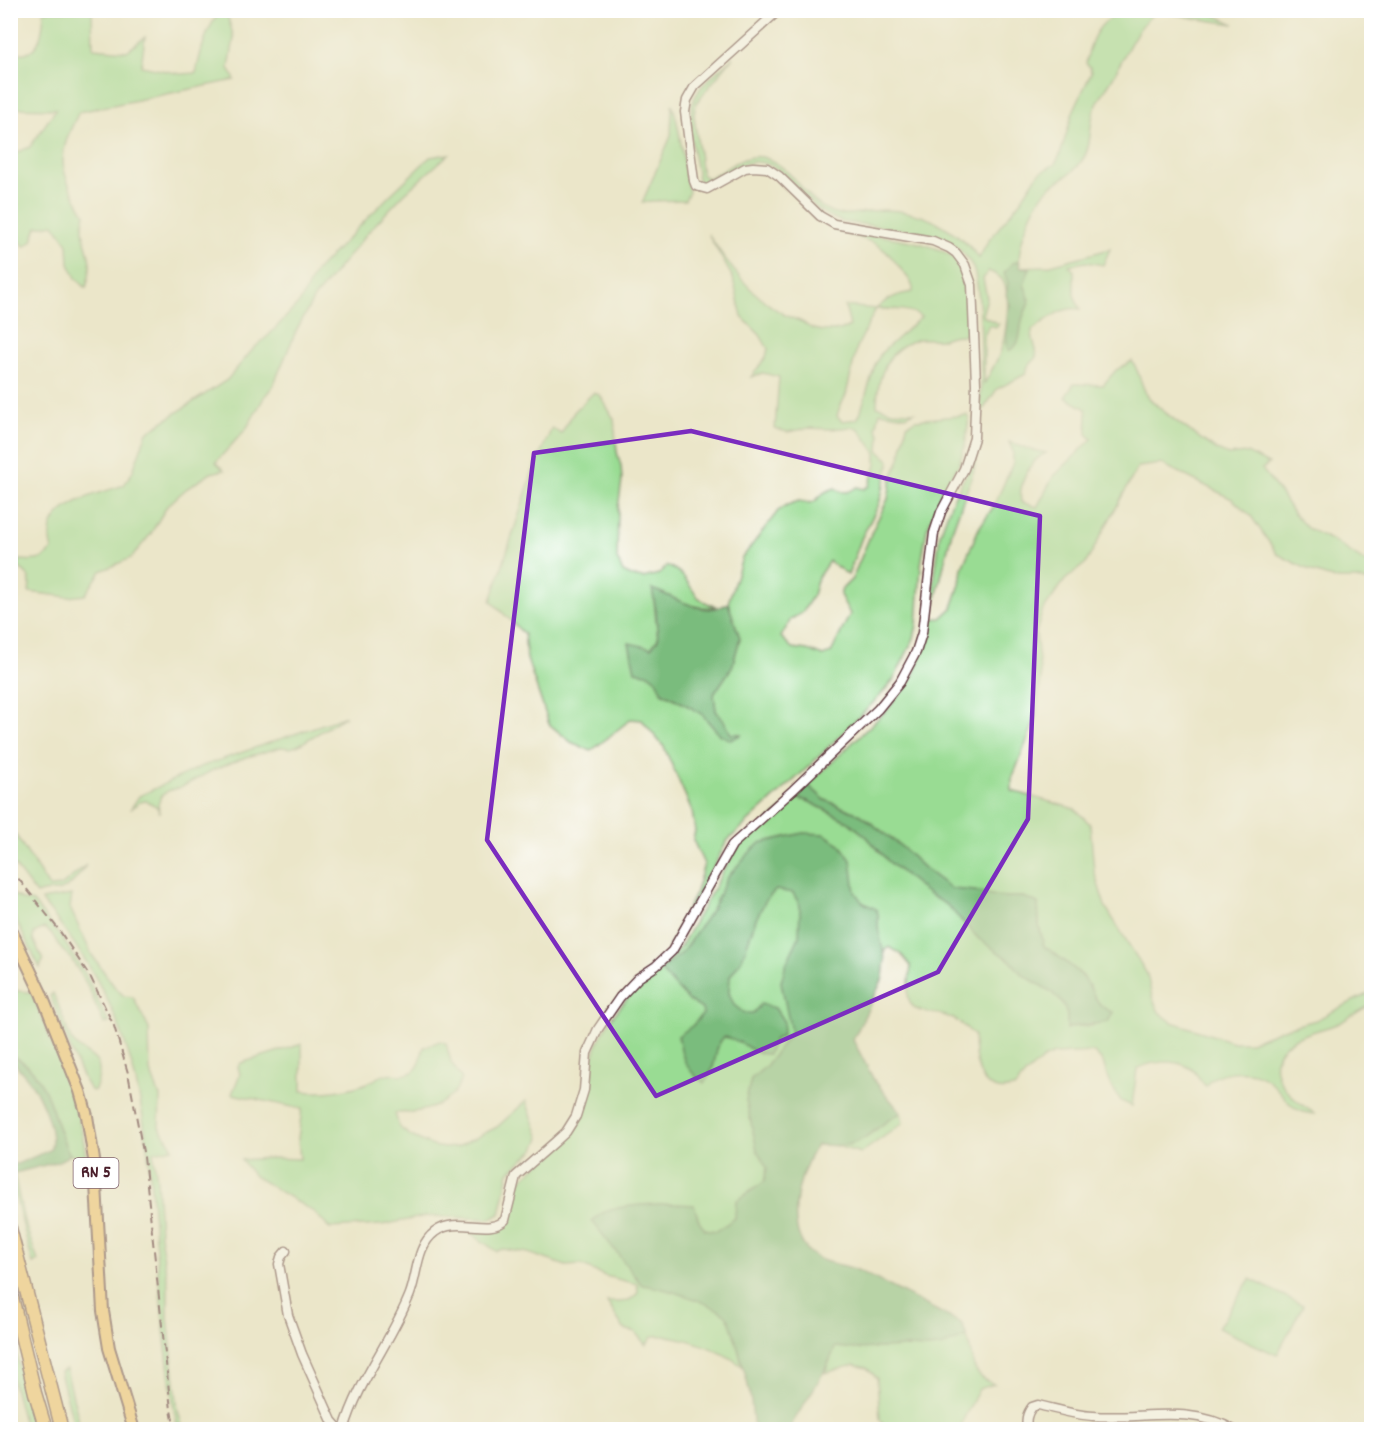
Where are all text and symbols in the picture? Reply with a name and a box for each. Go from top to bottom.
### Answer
road number: RN 5 [74,1158,118,1188]

